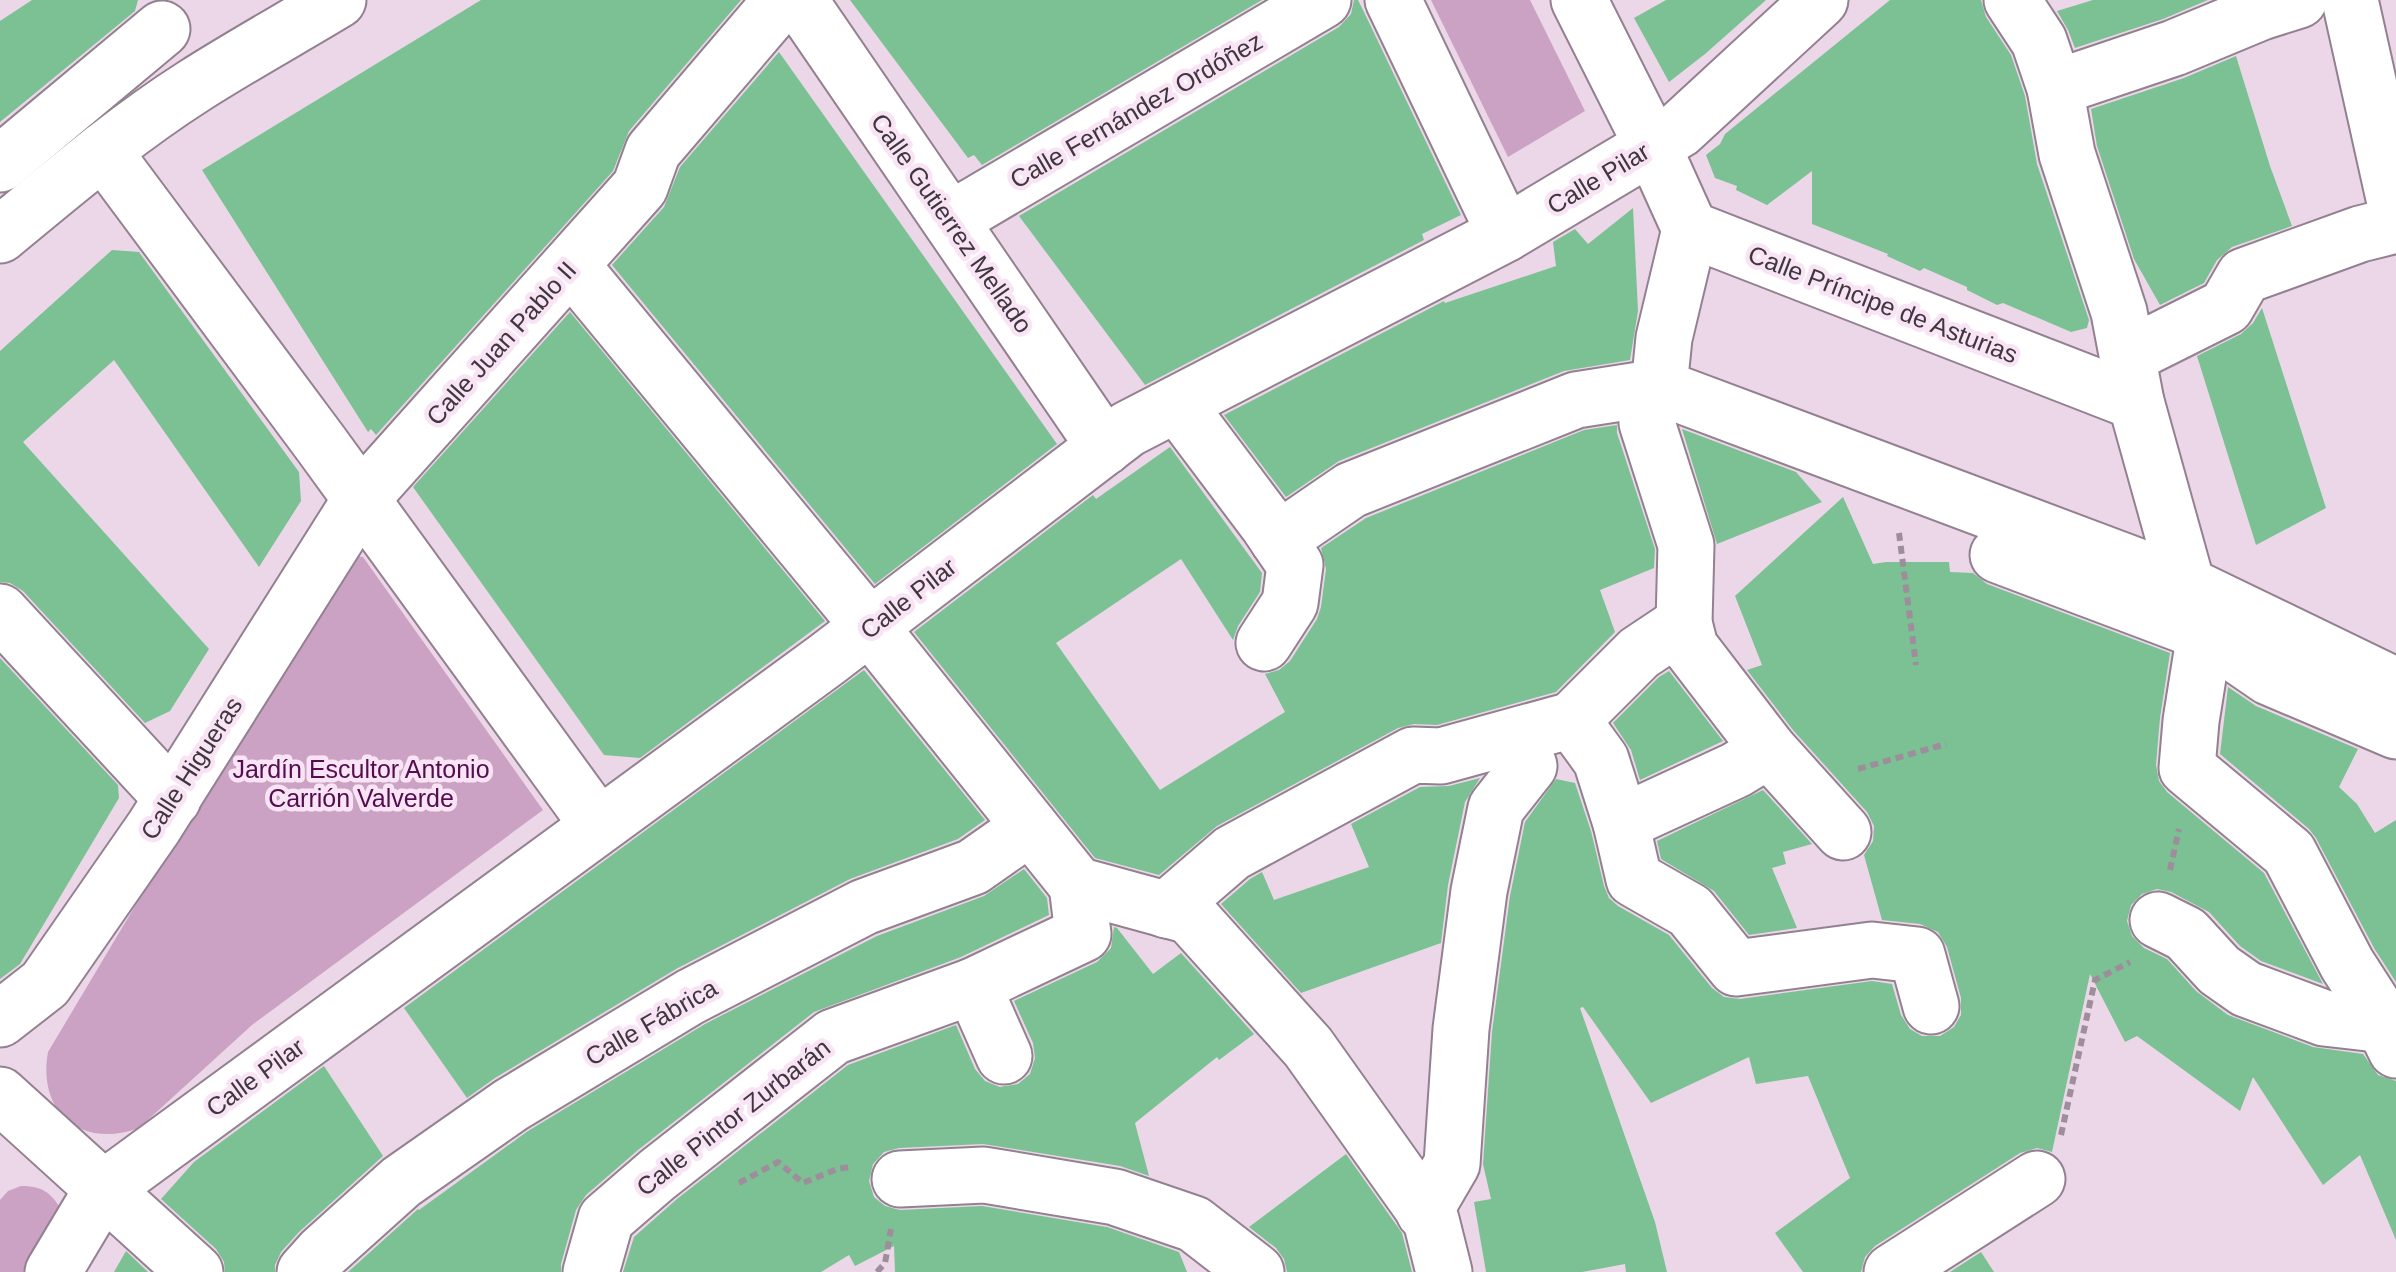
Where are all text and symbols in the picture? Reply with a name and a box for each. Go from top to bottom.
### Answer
street label: Calle Fernández Ordóñez [1005,26,1267,194]
street label: Calle Gutierrez Mellado [866,108,1038,338]
street label: Calle Pilar [1542,137,1654,219]
street label: Calle Príncipe de Asturias [1744,240,2022,368]
street label: Calle Juan Pablo II [420,256,582,430]
street label: Calle Pilar [854,552,962,644]
street label: Calle Higueras [135,692,247,844]
park label: Jardín Escultor Antonio Carrión Valverde [232,755,490,812]
street label: Calle Fábrica [580,973,722,1071]
street label: Calle Pilar [201,1032,309,1122]
street label: Calle Pintor Zurbarán [631,1033,835,1201]

